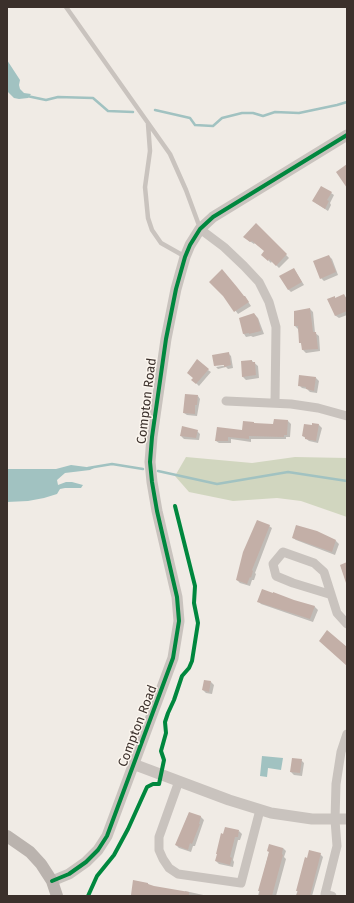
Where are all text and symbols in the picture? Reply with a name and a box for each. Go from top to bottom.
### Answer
street label: Compton Road [134,357,160,445]
street label: Compton Road [115,683,161,769]

